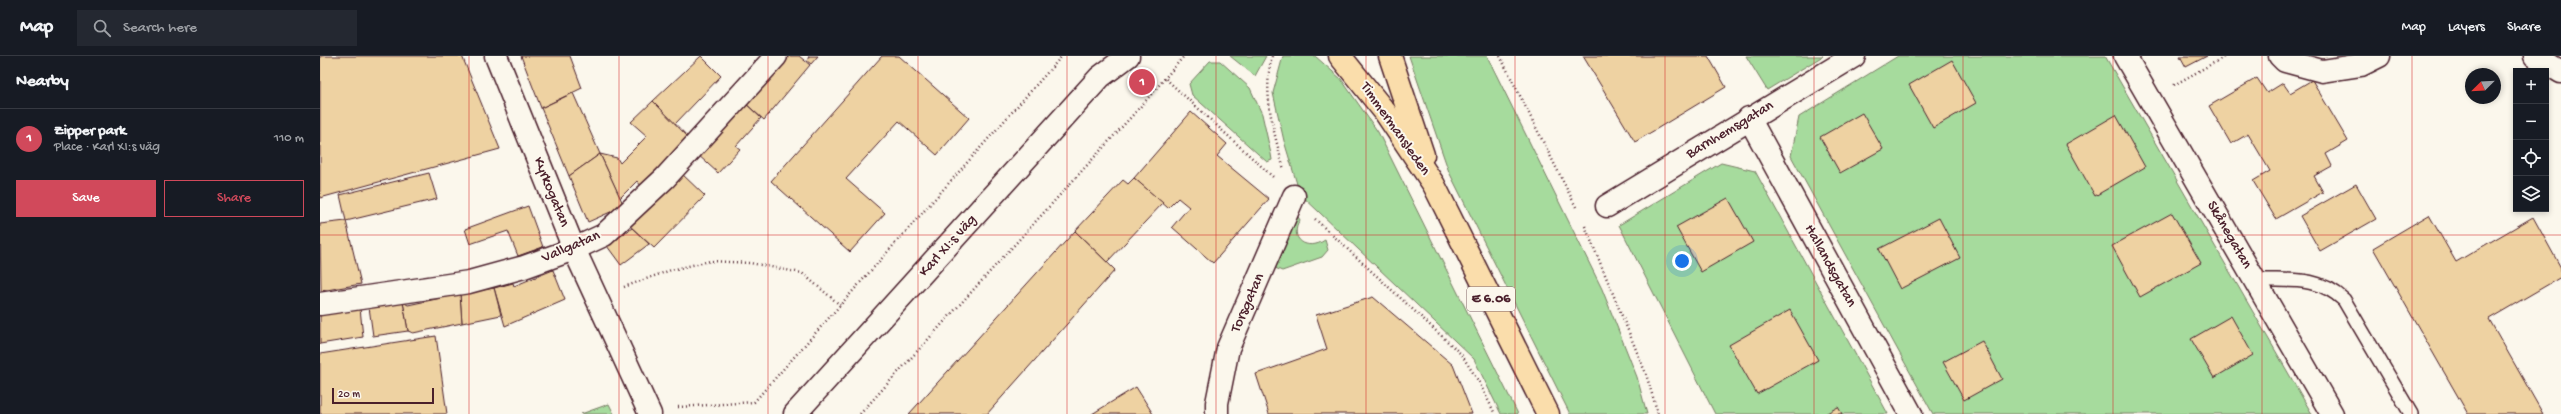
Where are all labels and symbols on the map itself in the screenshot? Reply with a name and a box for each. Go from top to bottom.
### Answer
pin: 1 [1129,67,1155,97]
north arrow [2465,68,2501,104]
street label: Timmermansleden [1356,78,1434,179]
street label: Barnhemsgatan [1682,97,1777,164]
street label: Kyrkogatan [529,154,573,230]
street label: Skånegatan [2202,198,2256,272]
street label: Karl XI:s väg [915,211,981,281]
street label: Hallandsgatan [1800,222,1860,310]
street label: Vallgatan [538,227,603,268]
your location [1672,251,1692,271]
street label: Torsgatan [1227,271,1269,336]
road number: E 6.06 [1467,287,1515,311]
scale bar [332,386,434,405]

